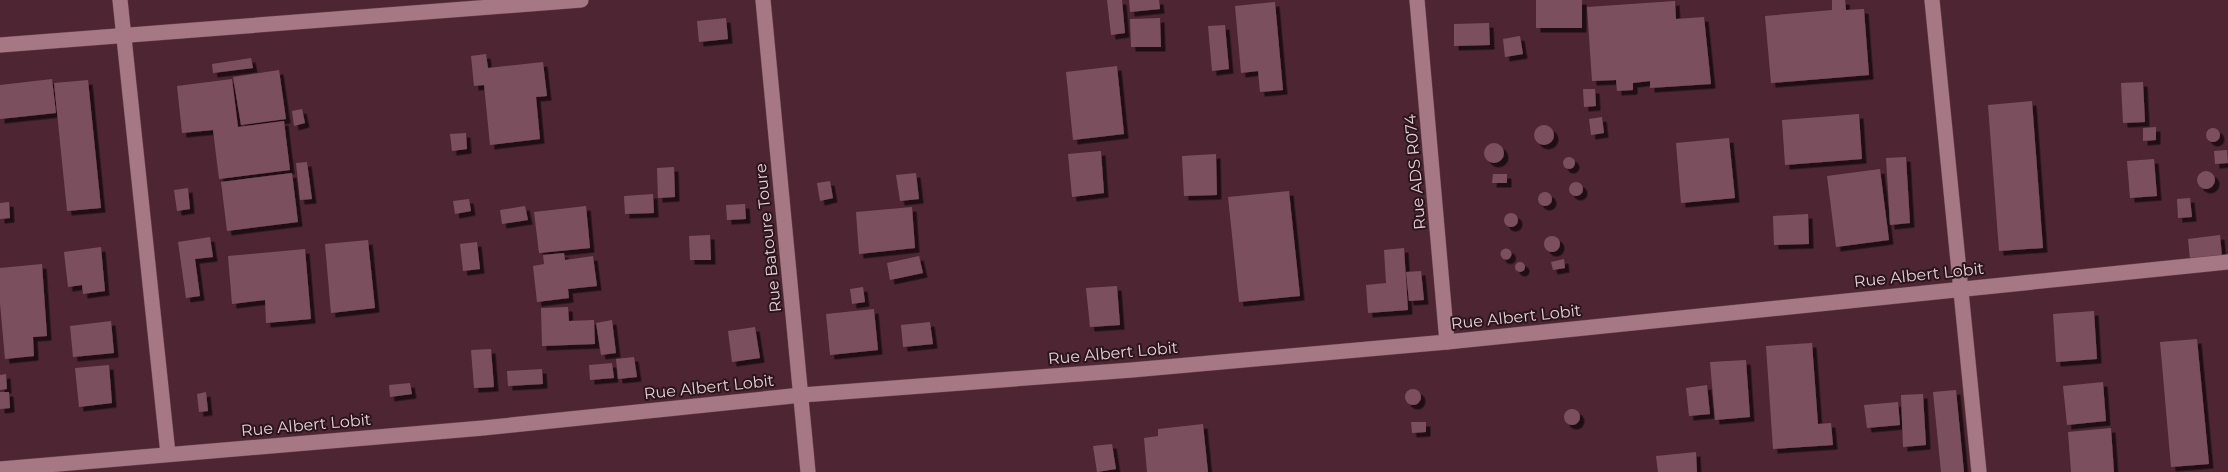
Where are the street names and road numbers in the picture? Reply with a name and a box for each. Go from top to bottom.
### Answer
street label: Rue ADS R074 [1400,113,1430,231]
street label: Rue Batoure Toure [751,163,785,313]
street label: Rue Albert Lobit [1853,259,1985,291]
street label: Rue Albert Lobit [1450,301,1582,333]
street label: Rue Albert Lobit [1047,338,1179,368]
street label: Rue Albert Lobit [643,371,775,403]
street label: Rue Albert Lobit [240,410,372,440]

